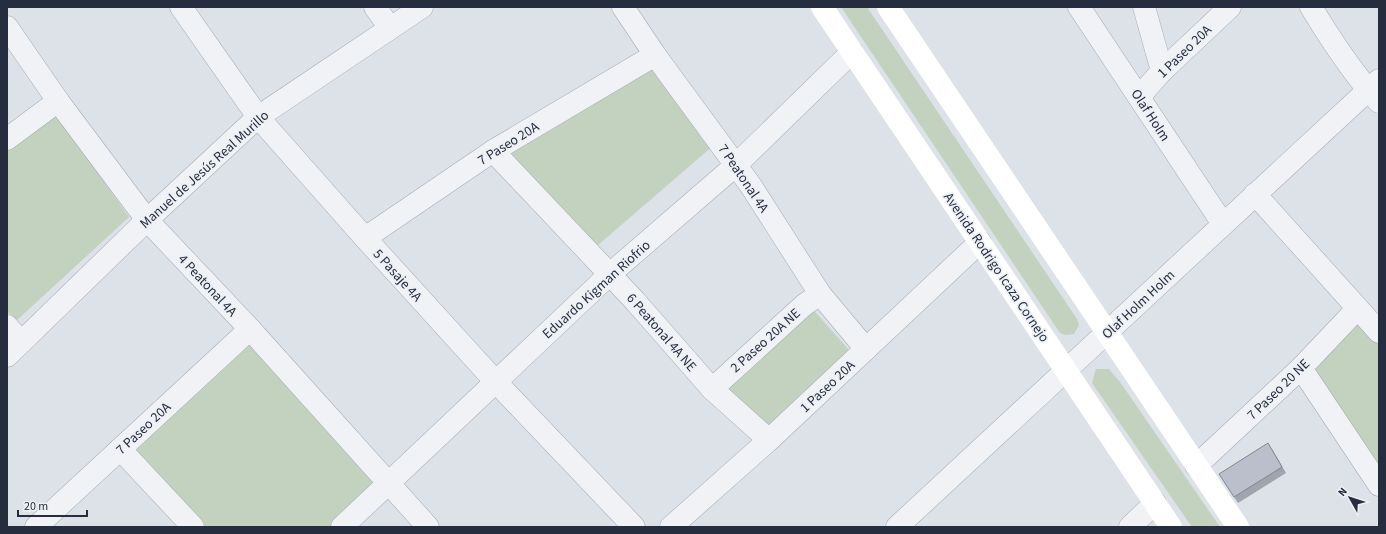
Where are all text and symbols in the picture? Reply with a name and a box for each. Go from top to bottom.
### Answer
street label: 1 Paseo 20A [1153,20,1217,83]
street label: Olaf Holm [1126,85,1175,146]
street label: Manuel de Jesús Real Murillo [136,106,274,233]
street label: 7 Paseo 20A [474,117,543,171]
street label: 7 Peatonal 4A [713,140,774,217]
street label: Avenida Rodrigo Icaza Cornejo [938,189,1054,347]
street label: Eduardo Kigman Riofrio [538,236,655,344]
street label: 5 Pasaje 4A [368,245,427,307]
street label: 4 Peatonal 4A [173,250,242,322]
street label: Olaf Holm Holm [1098,266,1180,344]
street label: 6 Peatonal 4A NE [622,289,701,376]
street label: 2 Paseo 20A NE [726,304,805,378]
street label: 7 Paseo 20 NE [1243,355,1315,425]
street label: 1 Paseo 20A [796,356,860,418]
street label: 7 Paseo 20A [112,398,176,460]
north arrow [1330,478,1370,518]
text: N [1334,484,1351,500]
scale bar [18,492,87,518]
text: 20 m [24,498,48,515]

